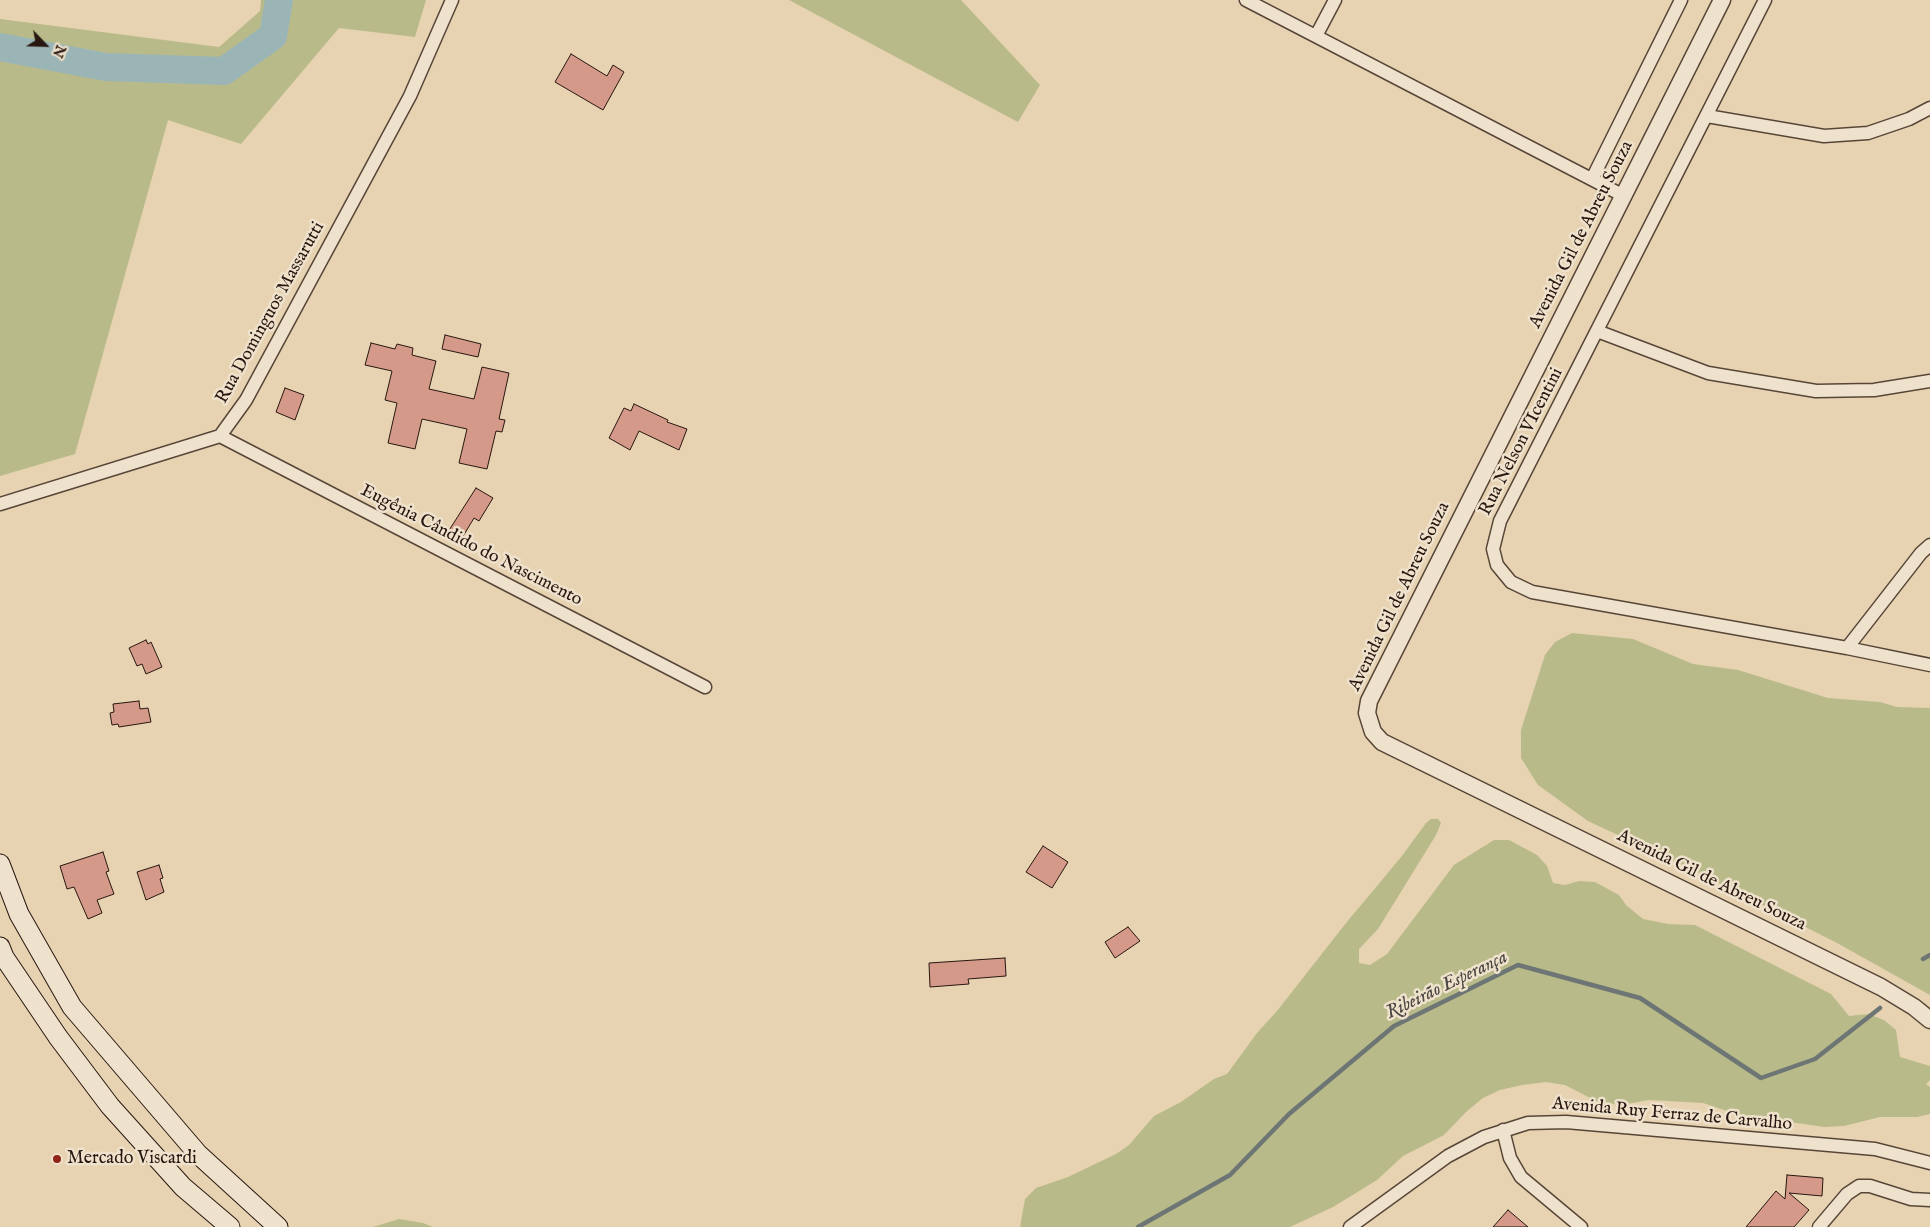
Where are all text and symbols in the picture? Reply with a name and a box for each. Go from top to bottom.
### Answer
north arrow [20,20,70,70]
text: N [48,42,69,60]
street label: Avenida Gil de Abreu Souza [1525,138,1639,332]
street label: Rua Dominguos Massarutti [212,218,330,408]
street label: Rua Nelson VIcentini [1475,365,1569,519]
street label: Eugênia Cândido do Nascimento [356,480,586,612]
street label: Avenida Gil de Abreu Souza [1345,499,1455,695]
street label: Avenida Gil de Abreu Souza [1613,826,1809,936]
water label: Ribeirão Esperança [1382,947,1512,1025]
street label: Avenida Ruy Ferraz de Carvalho [1551,1094,1793,1136]
place label: Mercado Viscardi [67,1148,197,1170]
marker: Mercado Viscardi [51,1153,63,1165]

